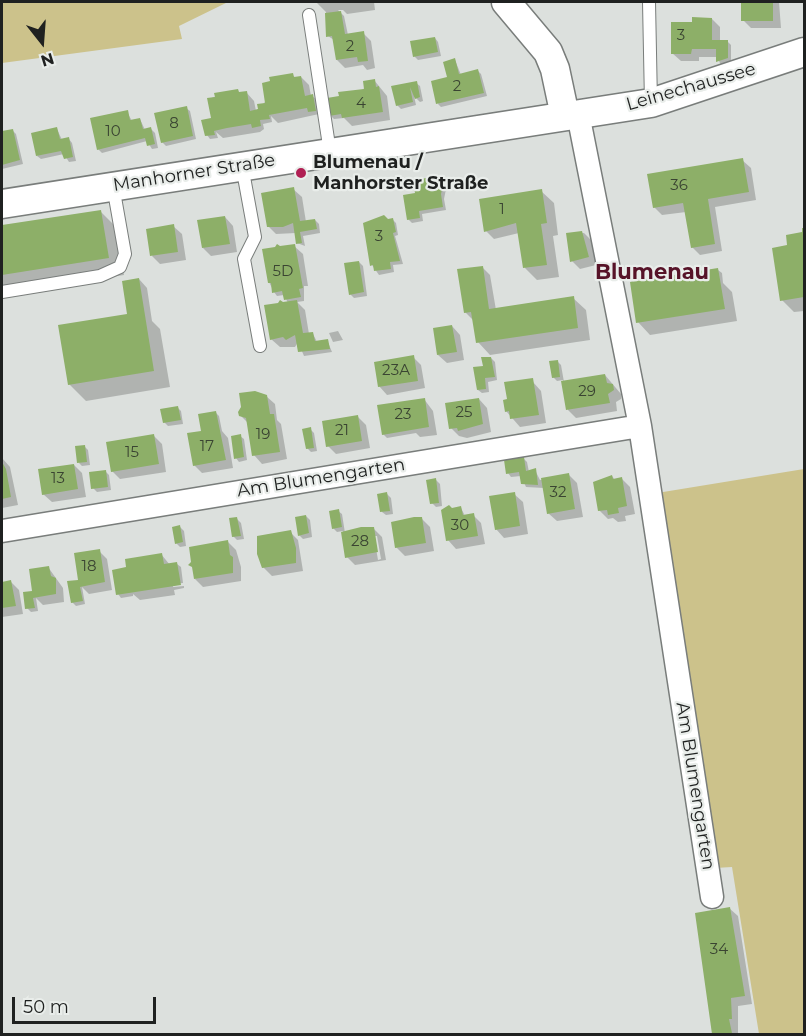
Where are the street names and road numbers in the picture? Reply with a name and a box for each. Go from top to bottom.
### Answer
street label: Leinechaussee [624,58,758,116]
street label: Manhorner Straße [111,150,277,196]
street label: Am Blumengarten [235,454,407,502]
street label: Am Blumengarten [671,700,719,872]

